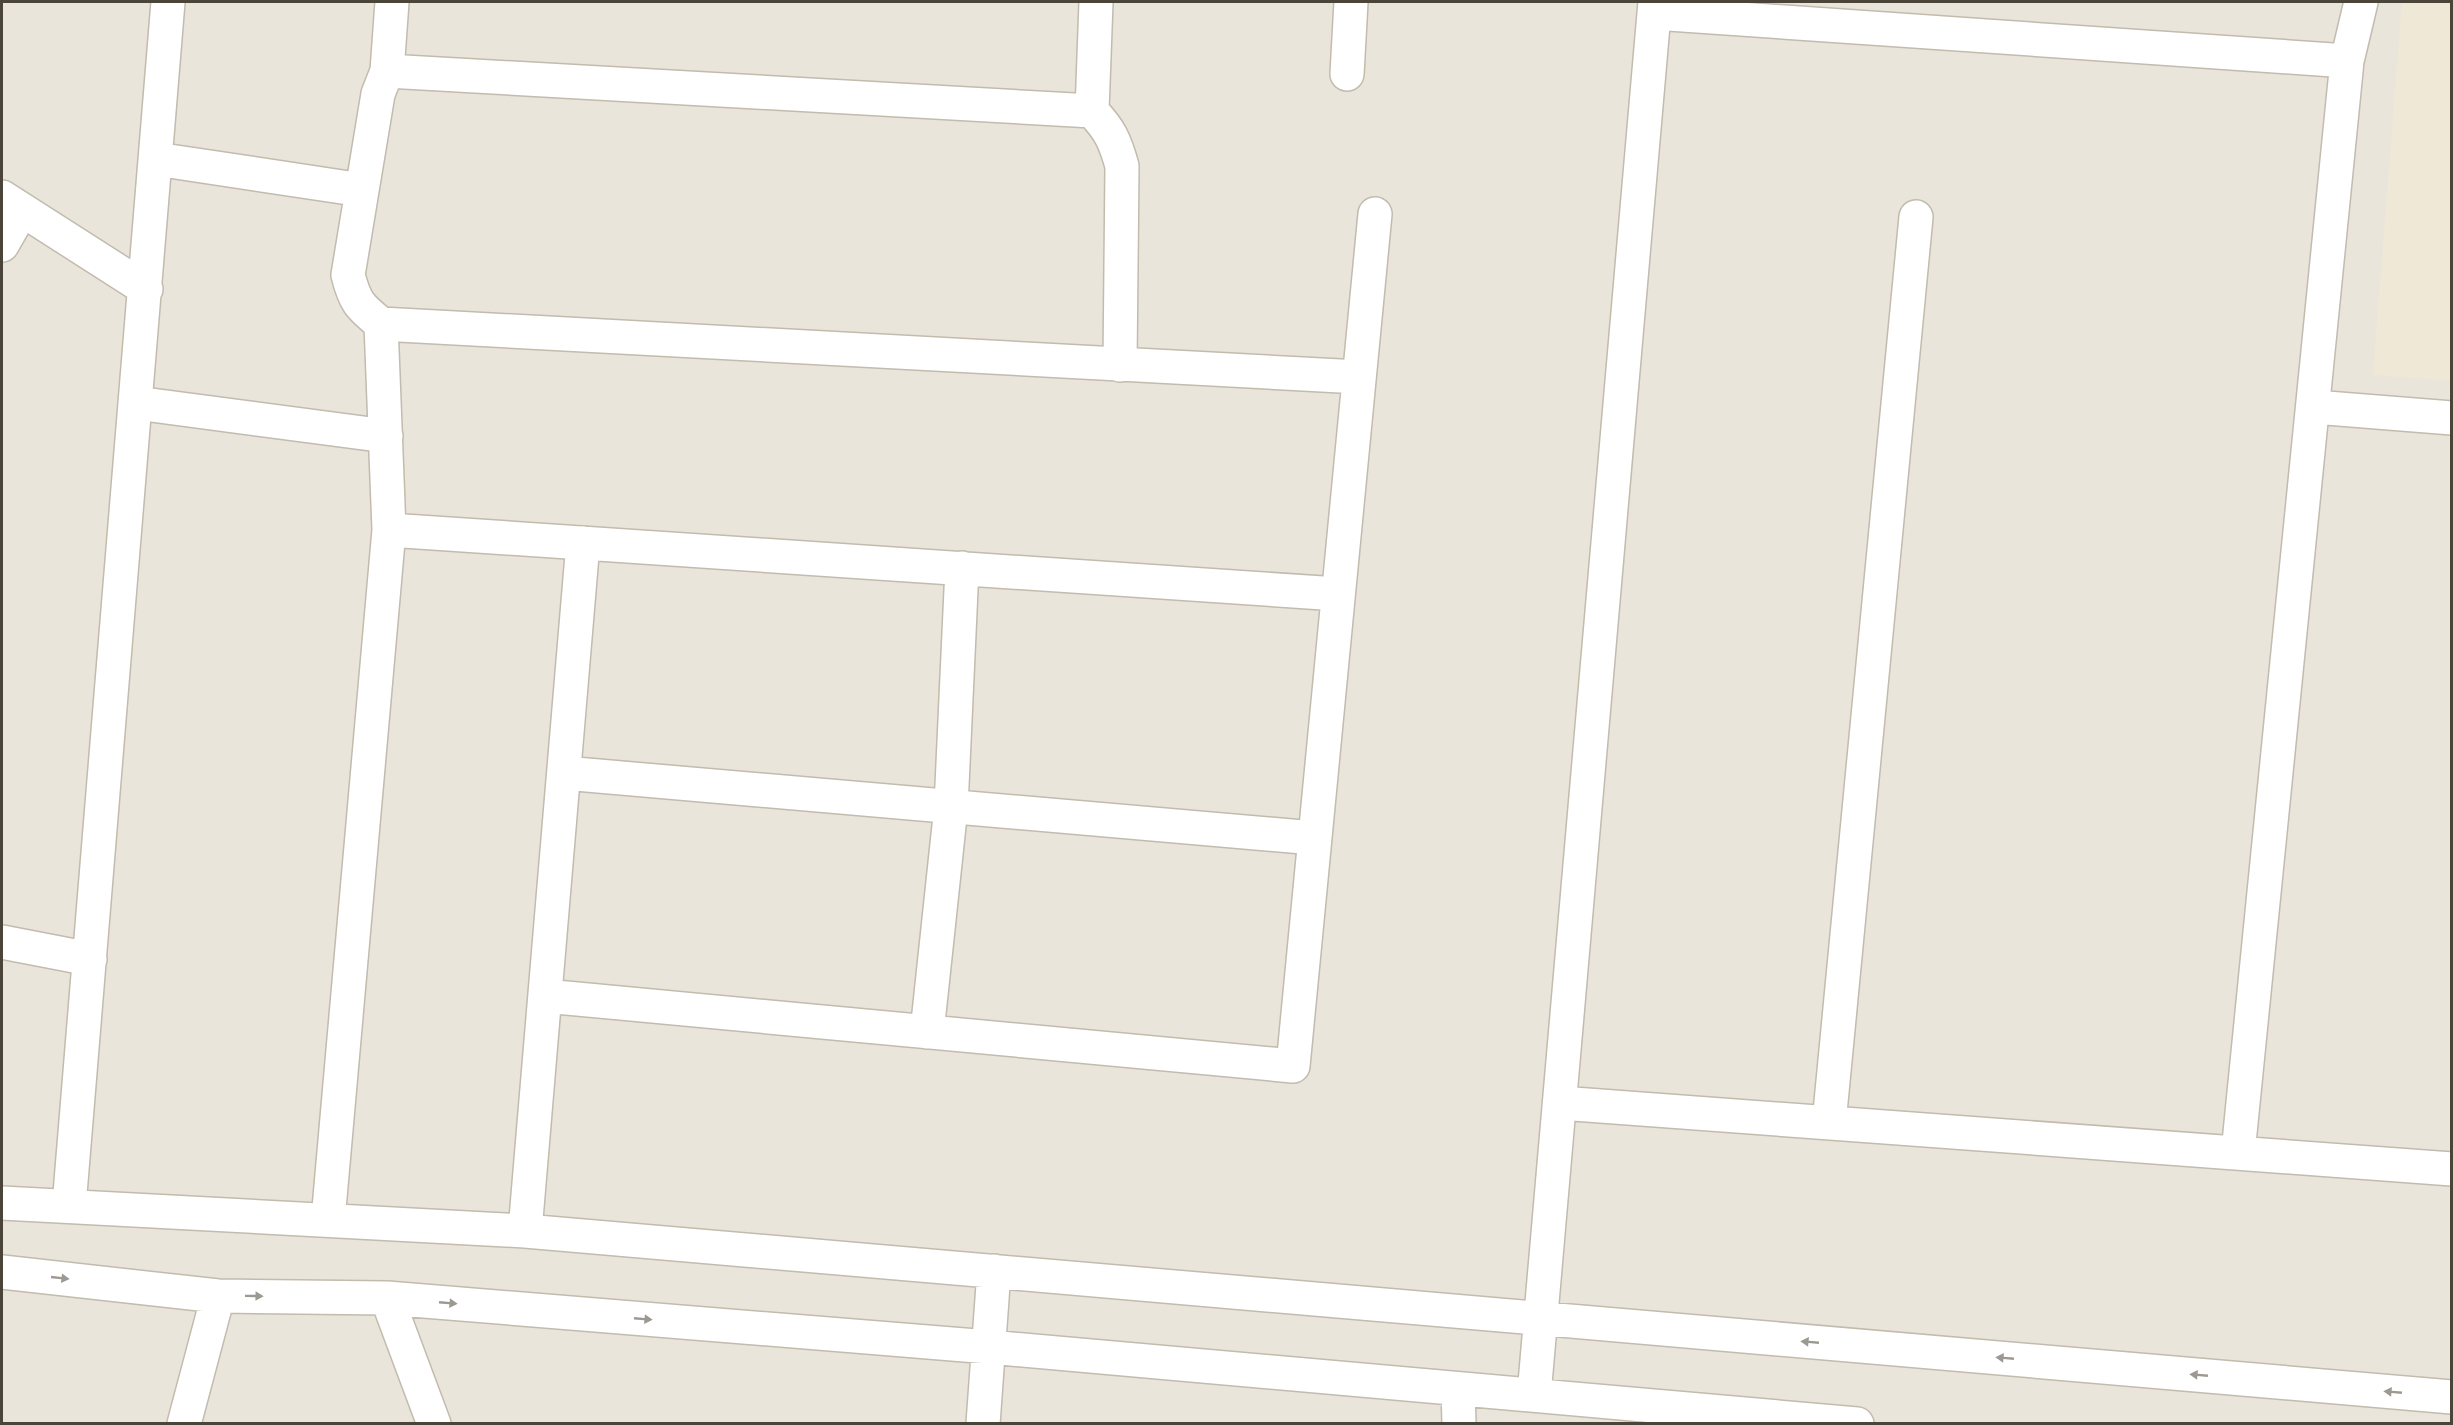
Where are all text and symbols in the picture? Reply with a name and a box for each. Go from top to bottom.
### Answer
one-way arrow [50,1274,69,1283]
one-way arrow [244,1292,263,1301]
one-way arrow [439,1298,458,1308]
one-way arrow [633,1314,652,1324]
one-way arrow [1801,1337,1820,1347]
one-way arrow [1995,1354,2014,1363]
one-way arrow [2189,1370,2208,1380]
one-way arrow [2384,1387,2403,1397]

